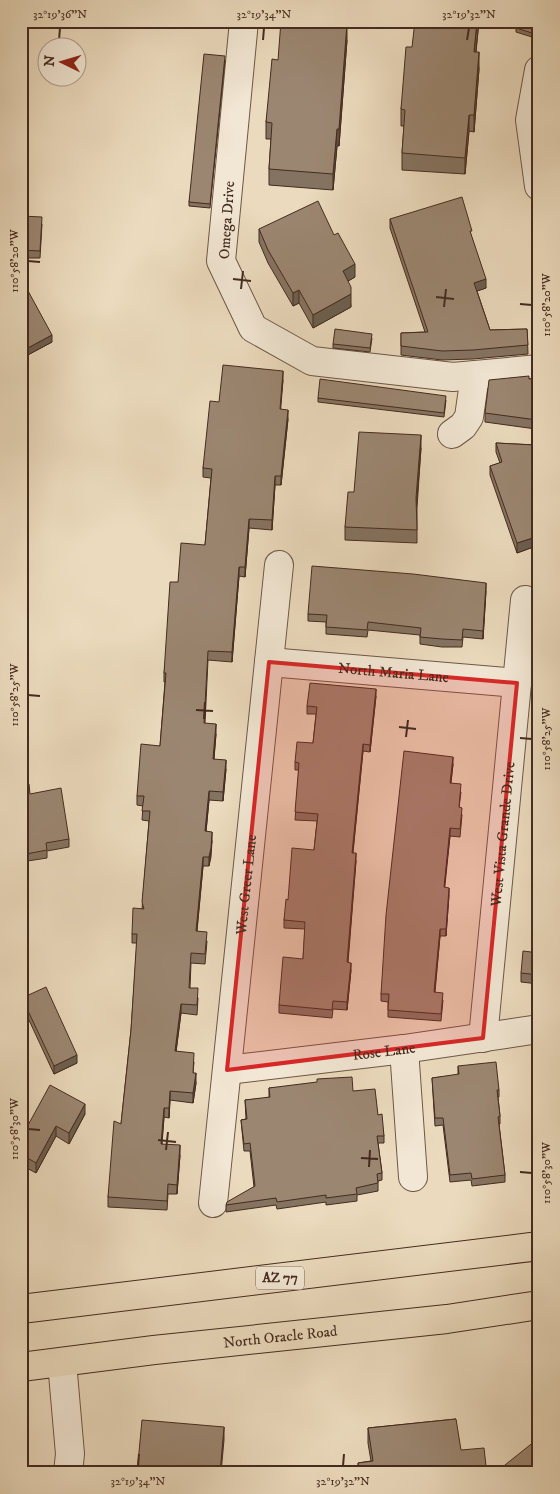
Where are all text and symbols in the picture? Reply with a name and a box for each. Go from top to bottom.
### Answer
text: 32°19'36"N [33,7,87,22]
text: 32°19'34"N [237,7,292,22]
text: 32°19'32"N [442,7,496,22]
north arrow [38,38,88,88]
text: N [41,54,60,67]
street label: Omega Drive [215,180,239,260]
text: 110°58'20"W [7,228,22,293]
text: 110°58'20"W [539,272,554,337]
street label: North Maria Lane [337,658,450,687]
text: 110°58'25"W [7,663,22,726]
text: 110°58'25"W [539,707,554,770]
street label: West Vista Grande Drive [486,761,519,908]
street label: West Greer Lane [231,834,261,937]
street label: Rose Lane [352,1038,416,1065]
text: 110°58'30"W [7,1097,22,1160]
text: 110°58'30"W [539,1141,554,1204]
road number: AZ 77 [256,1266,304,1290]
street label: North Oracle Road [222,1321,339,1352]
text: 32°19'34"N [111,1474,166,1489]
text: 32°19'32"N [316,1474,370,1489]

